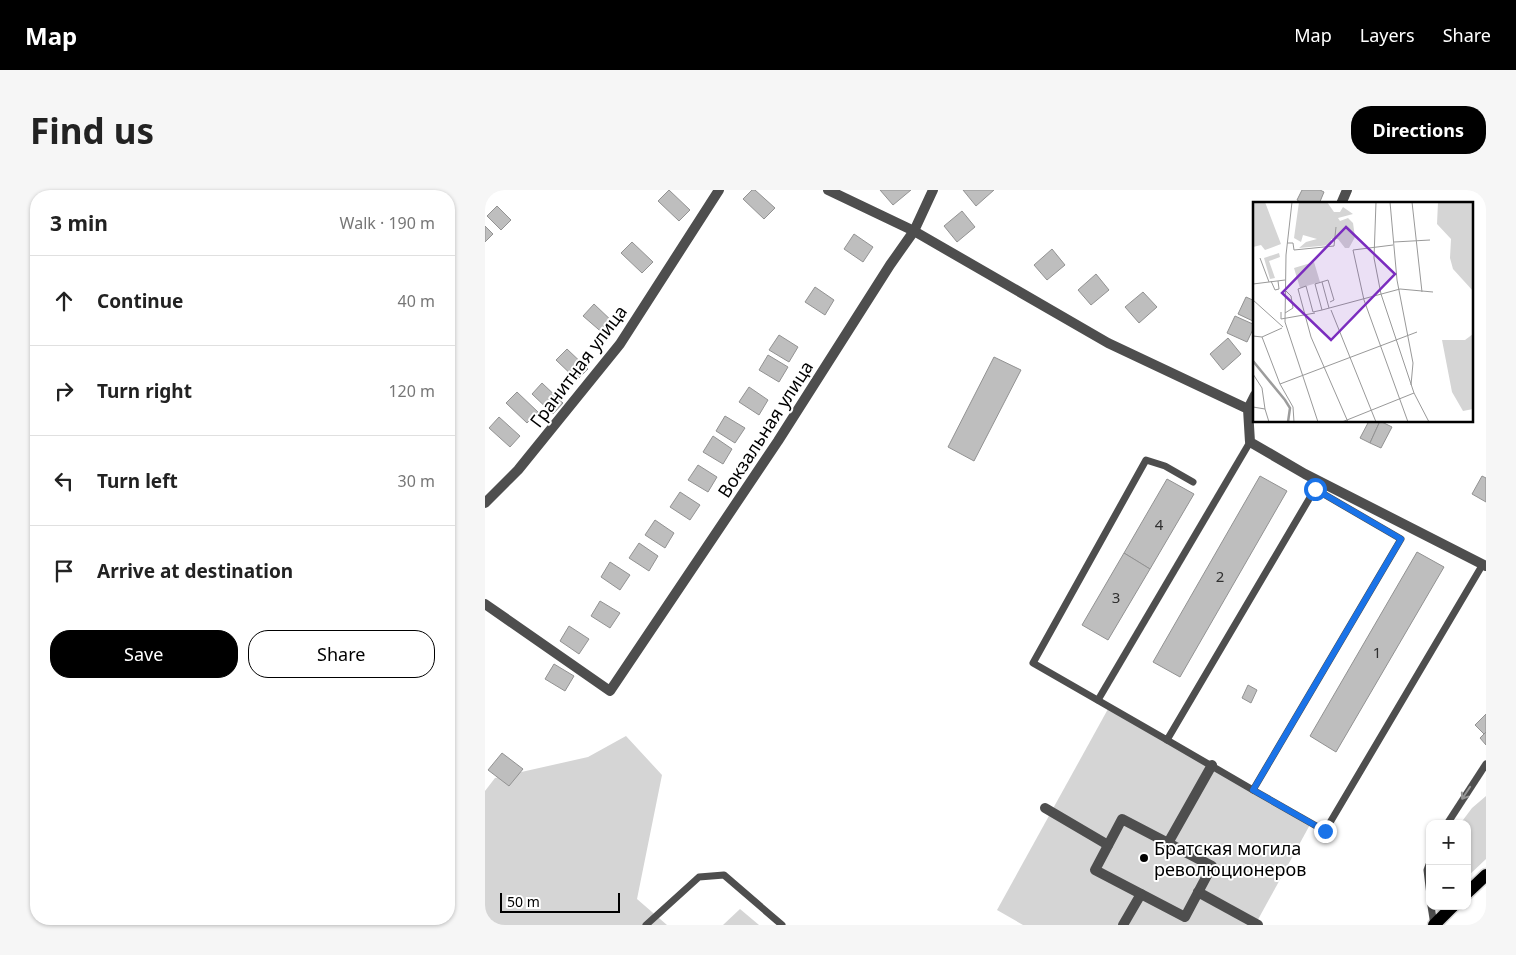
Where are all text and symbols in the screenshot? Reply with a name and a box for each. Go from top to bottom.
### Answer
text: Map [25,19,77,52]
text: Map [1294,23,1332,47]
text: Layers [1360,23,1415,47]
text: Share [1443,23,1491,47]
button: Directions [1351,106,1486,154]
text: Find us [30,107,154,154]
inset map [1253,202,1473,422]
text: 3 min [50,209,108,237]
text: Walk · 190 m [340,212,435,234]
icon: ahead [50,287,78,315]
text: Continue [97,288,183,314]
text: 40 m [398,290,435,312]
street label: Гранитная улица [524,300,632,432]
street label: Вокзальная улица [712,356,818,502]
icon: right [50,377,78,405]
text: Turn right [97,378,192,404]
text: 120 m [388,380,435,402]
icon: left [50,467,78,495]
text: Turn left [97,468,178,494]
text: 30 m [398,470,435,492]
route start [1304,478,1327,501]
house number: 4 [1155,514,1164,534]
icon: arrive [50,557,78,585]
text: Arrive at destination [97,558,293,584]
house number: 2 [1216,566,1224,586]
house number: 3 [1112,587,1120,607]
button: Save [50,630,238,678]
button: Share [248,630,435,678]
house number: 1 [1373,642,1381,662]
one-way arrow [1461,786,1471,800]
route end [1314,820,1337,843]
map controls [1426,820,1471,910]
button: + [1426,820,1471,865]
place label: Братская могила революционеров [1154,836,1306,881]
marker: Братская могила революционеров [1138,852,1150,864]
button: − [1426,865,1471,910]
scale bar [500,890,620,913]
text: 50 m [507,892,540,911]

